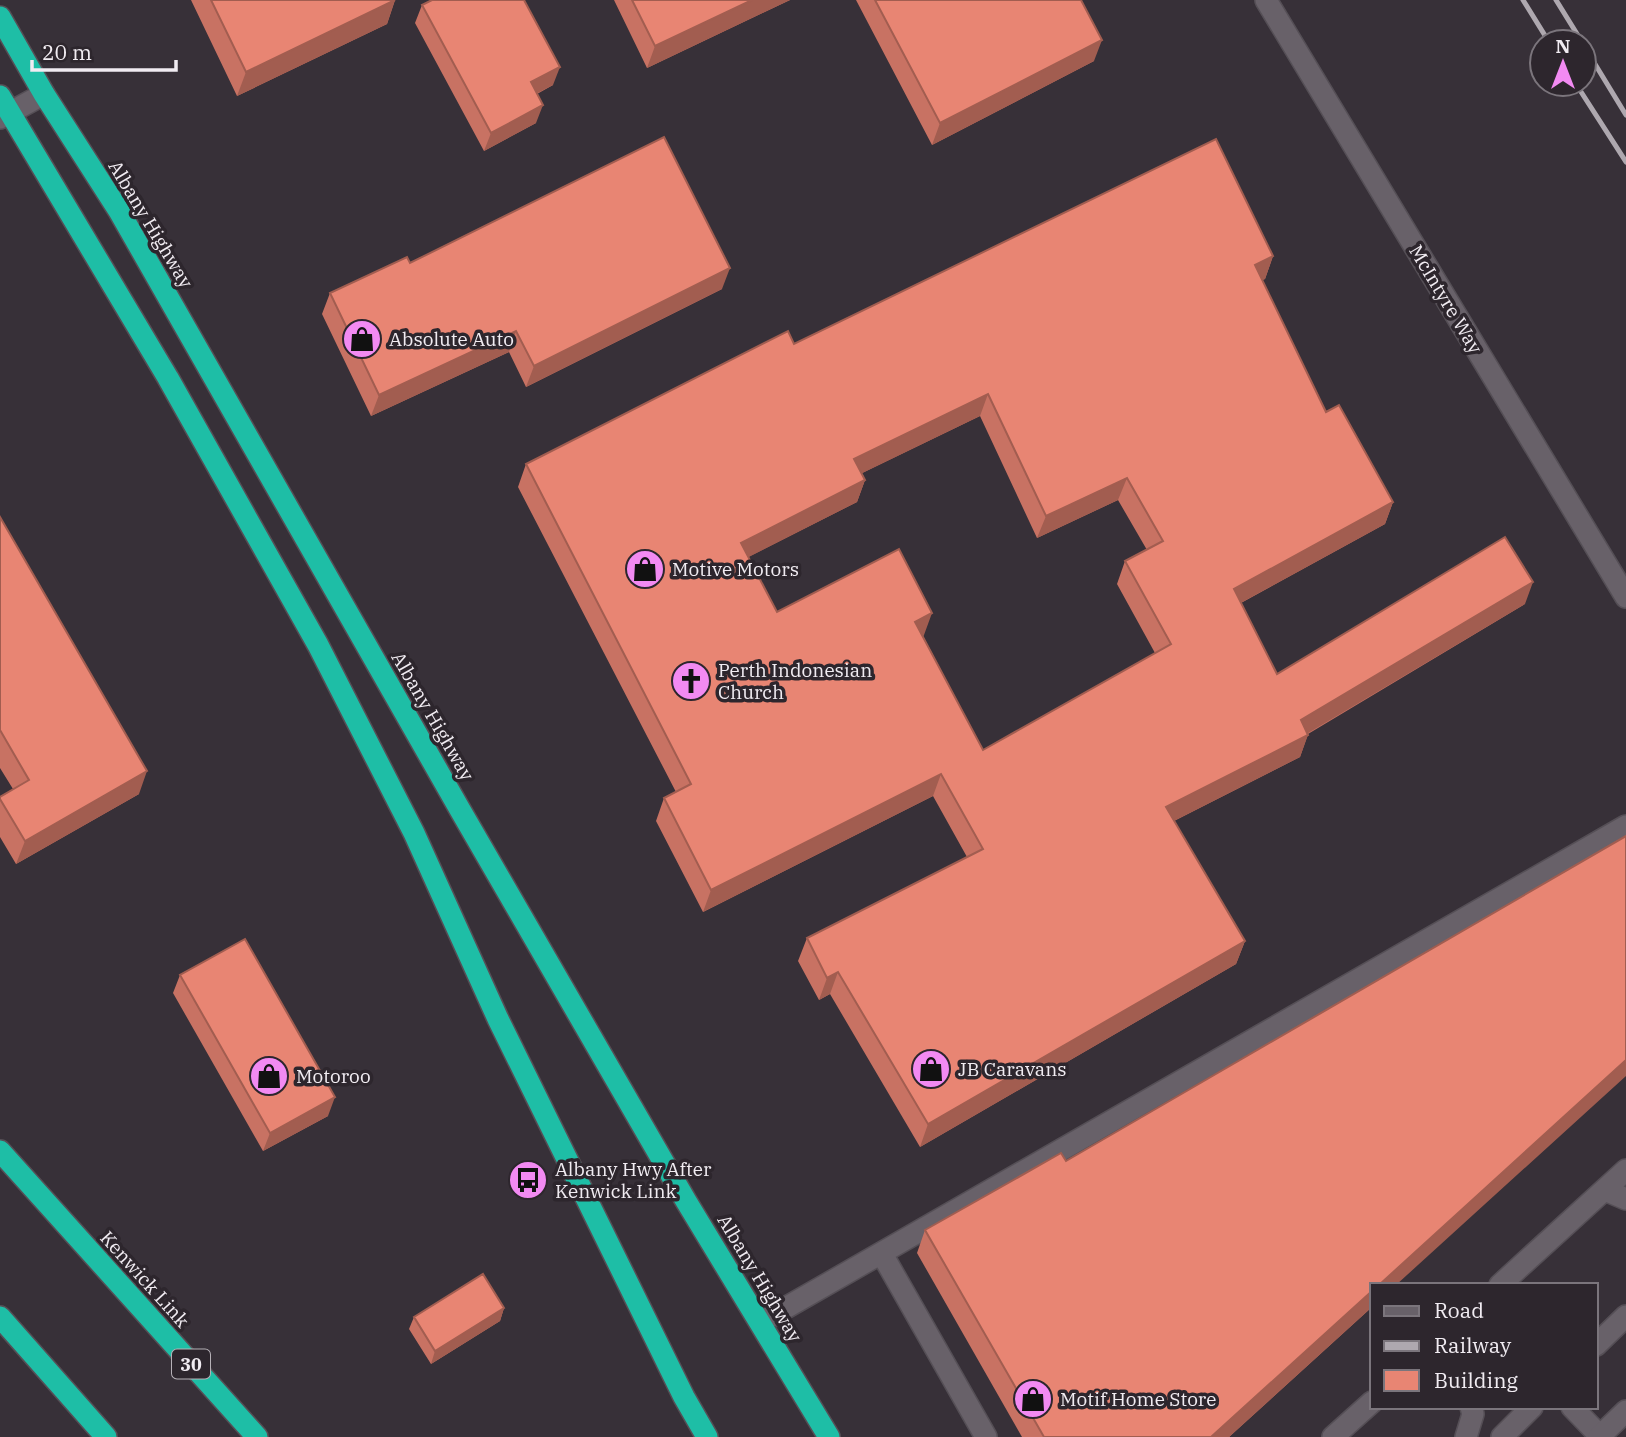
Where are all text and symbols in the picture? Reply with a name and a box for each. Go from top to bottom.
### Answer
scale bar [32,28,175,72]
north arrow [1528,28,1598,98]
text: N [1555,34,1571,58]
text: 20 m [42,38,92,66]
street label: Albany Highway [103,156,199,293]
street label: McIntyre Way [1404,240,1488,358]
shop icon: Absolute Auto [341,318,383,360]
place label: Absolute Auto [389,327,514,351]
shop icon: Motive Motors [624,548,666,590]
place label: Motive Motors [672,557,799,581]
street label: Albany Highway [386,647,480,785]
place label: Perth Indonesian Church [718,658,872,704]
church icon: Perth Indonesian Church [670,660,712,702]
shop icon: JB Caravans [910,1048,952,1090]
shop icon: Motoroo [248,1055,290,1097]
place label: JB Caravans [958,1057,1067,1081]
place label: Motoroo [296,1064,371,1088]
place label: Albany Hwy After Kenwick Link [555,1157,712,1203]
bus stop icon: Albany Hwy After Kenwick Link [507,1159,549,1201]
street label: Albany Highway [712,1210,808,1347]
street label: Kenwick Link [95,1226,195,1332]
legend [1370,1283,1598,1409]
text: Road [1434,1296,1484,1324]
text: Railway [1434,1331,1512,1359]
road number: 30 [172,1350,210,1378]
text: Building [1434,1366,1519,1394]
shop icon: Motif Home Store [1012,1378,1054,1420]
place label: Motif Home Store [1060,1387,1216,1411]

